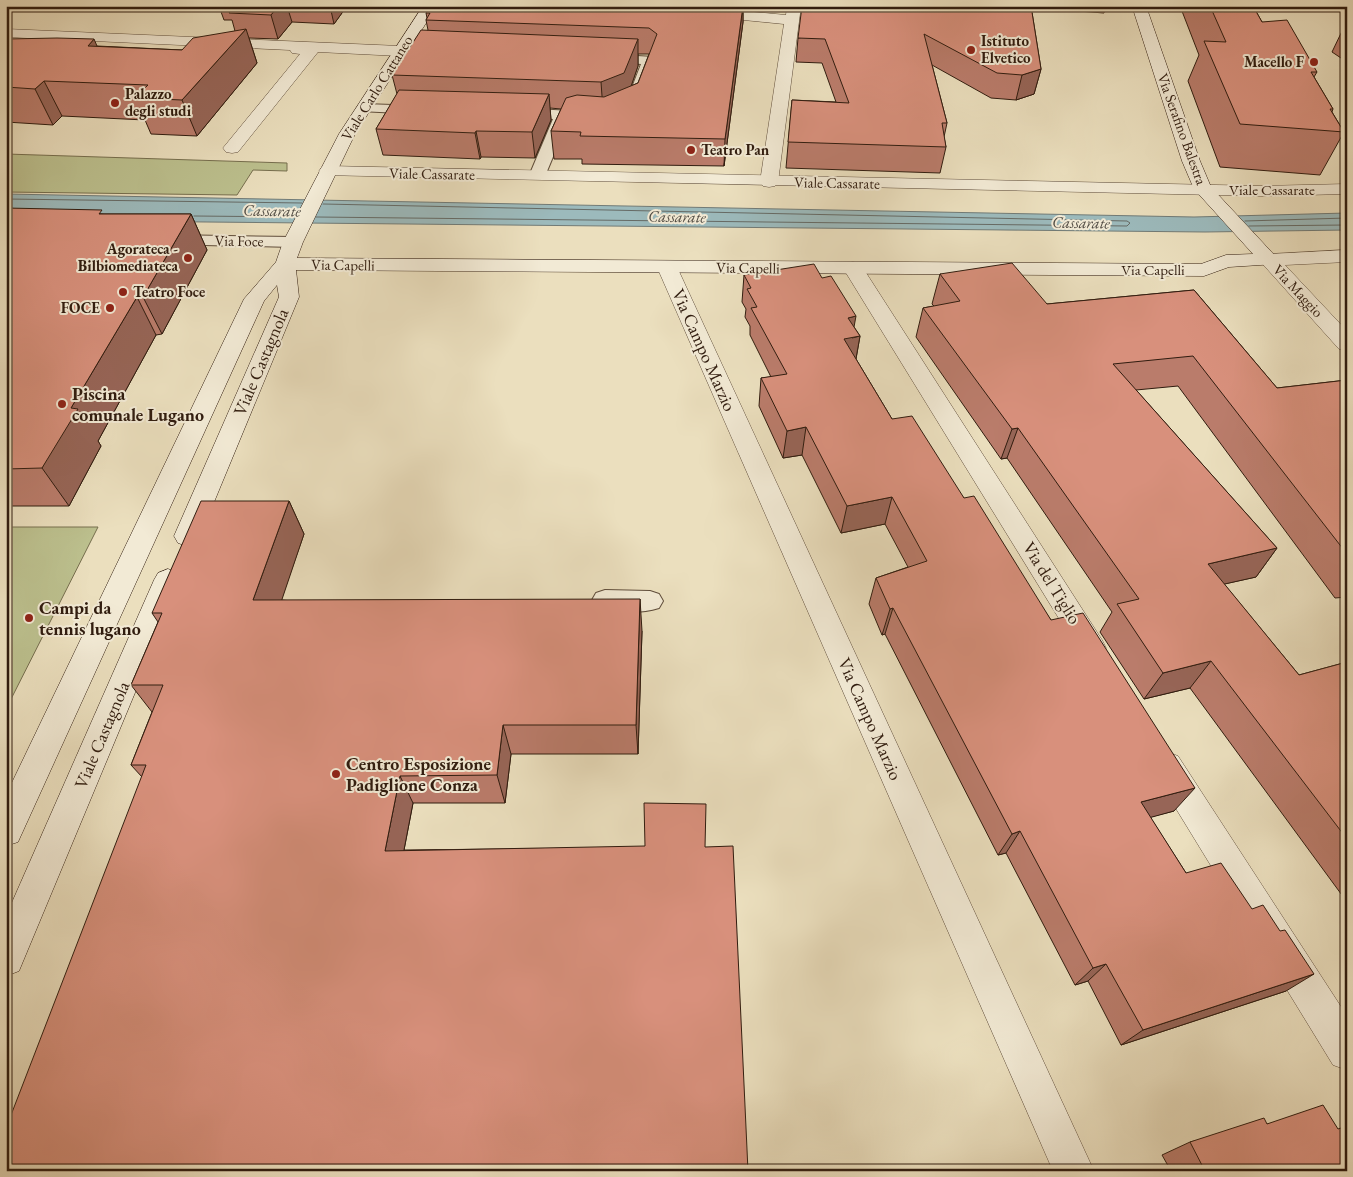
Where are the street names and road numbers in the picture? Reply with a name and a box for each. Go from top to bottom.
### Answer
street label: Viale Carlo Cattaneo [337,32,417,144]
street label: Via Serafino Balestra [1154,71,1211,187]
street label: Viale Cassarate [389,163,475,184]
street label: Viale Cassarate [794,172,880,193]
street label: Viale Cassarate [1229,180,1315,199]
street label: Via Foce [214,231,264,250]
street label: Via Capelli [311,254,375,275]
street label: Via Capelli [716,257,780,278]
street label: Via Capelli [1121,260,1185,279]
street label: Via Maggio [1269,260,1328,321]
street label: Via Campo Marzio [667,285,742,415]
street label: Viale Castagnola [228,304,294,419]
street label: Via del Tiglio [1018,537,1087,628]
street label: Via Campo Marzio [833,654,908,784]
street label: Viale Castagnola [69,677,135,792]

